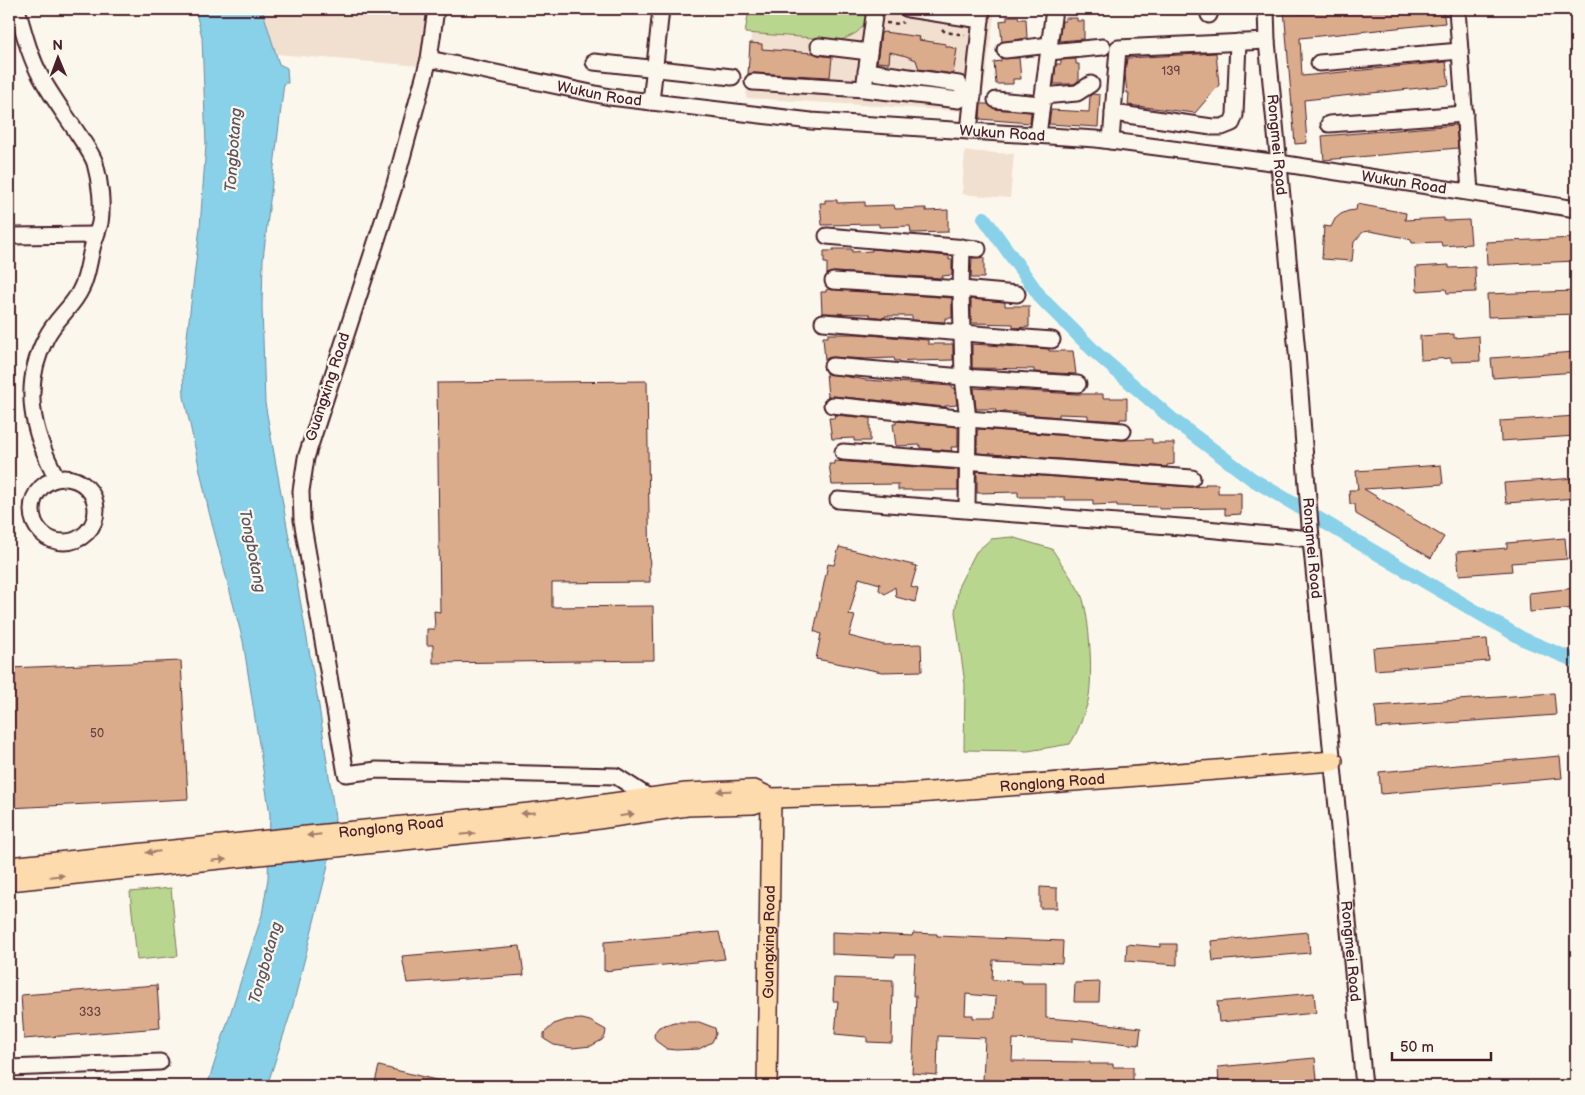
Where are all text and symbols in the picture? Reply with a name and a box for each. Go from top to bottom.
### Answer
north arrow [32,32,82,82]
text: N [52,37,63,54]
house number: 139 [1162,64,1181,79]
street label: Wukun Road [555,77,643,110]
street label: Rongmei Road [1263,93,1291,196]
water label: Tongbotang [222,107,246,193]
street label: Wukun Road [959,121,1046,145]
street label: Wukun Road [1360,166,1448,198]
street label: Guangxing Road [301,330,355,444]
street label: Rongmei Road [1298,497,1326,599]
water label: Tongbotang [235,508,269,594]
house number: 50 [90,726,104,741]
street label: Ronglong Road [999,769,1106,796]
one-way arrow [716,788,732,796]
one-way arrow [520,809,536,817]
one-way arrow [619,811,635,819]
street label: Ronglong Road [337,812,444,842]
one-way arrow [460,830,476,838]
one-way arrow [306,831,322,839]
one-way arrow [144,848,160,856]
one-way arrow [211,855,227,863]
one-way arrow [50,872,66,880]
street label: Guangxing Road [759,885,779,999]
street label: Rongmei Road [1337,900,1365,1003]
water label: Tongbotang [245,920,287,1006]
house number: 333 [79,1005,101,1020]
scale bar [1392,1030,1491,1062]
text: 50 m [1400,1038,1434,1057]

